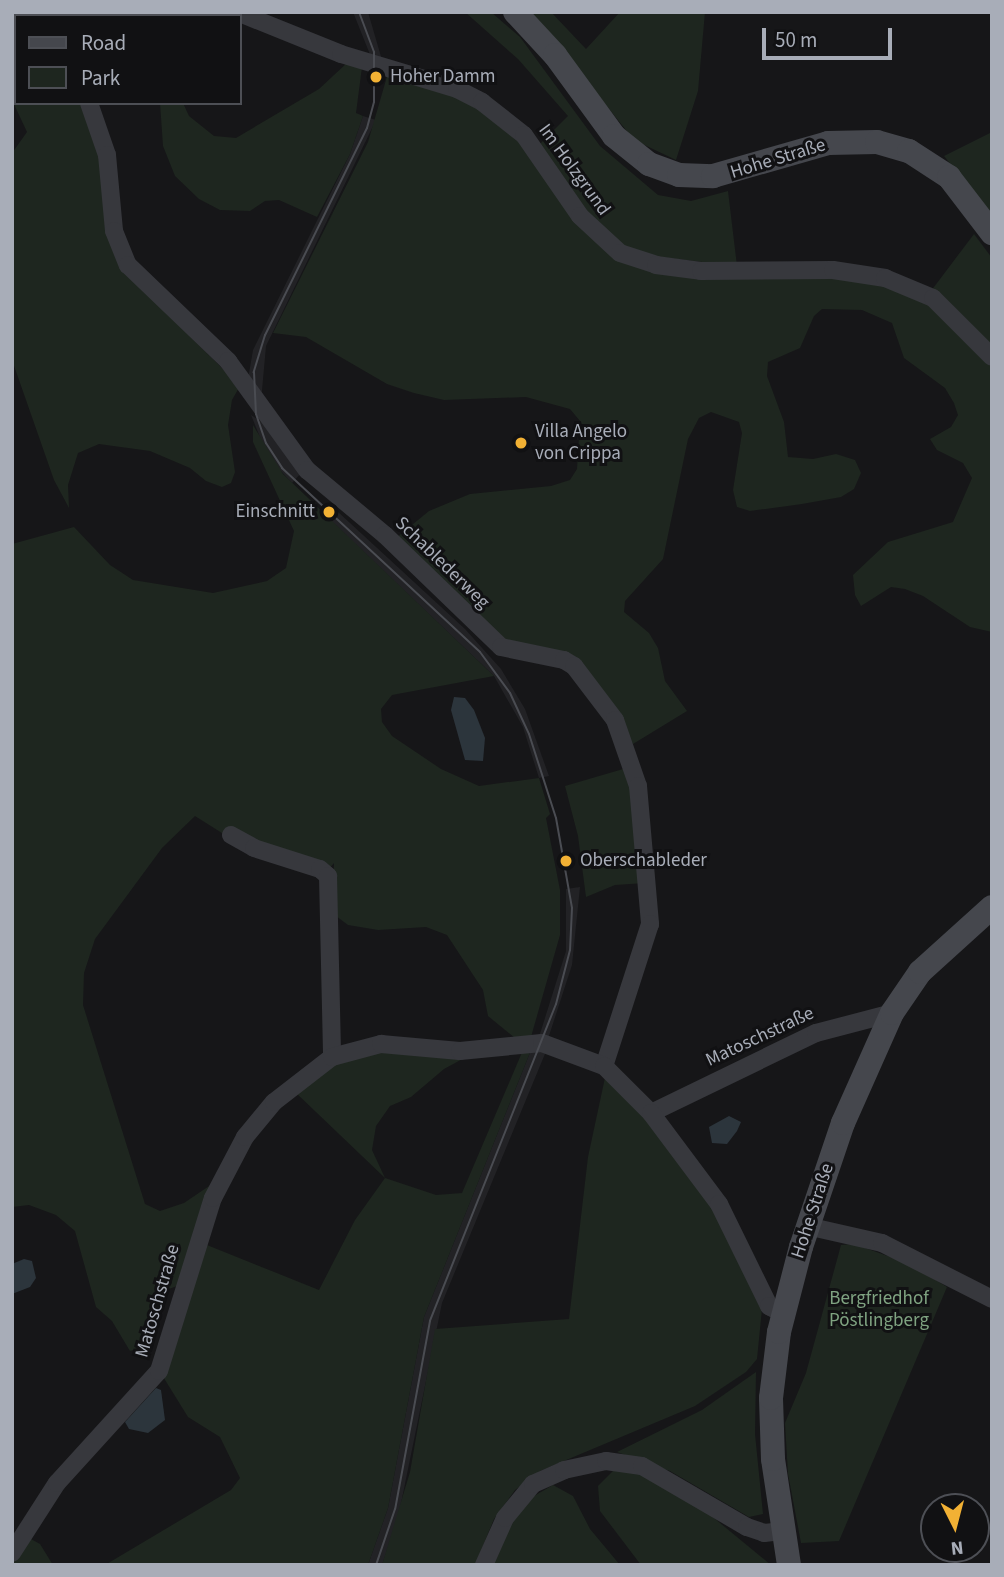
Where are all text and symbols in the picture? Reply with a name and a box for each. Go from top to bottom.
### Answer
legend [14,14,242,105]
scale bar [766,14,895,58]
text: 50 m [775,25,817,55]
text: Road [81,28,126,58]
text: Park [81,63,120,93]
place label: Hoher Damm [390,66,496,88]
marker: Hoher Damm [368,69,384,85]
street label: Im Holzgrund [533,120,615,220]
street label: Hohe Straße [728,134,828,184]
place label: Villa Angelo von Crippa [535,421,627,465]
marker: Villa Angelo von Crippa [513,435,529,451]
place label: Einschnitt [235,501,315,523]
marker: Einschnitt [321,504,337,520]
street label: Schablederweg [390,512,494,614]
place label: Oberschableder [580,850,707,872]
marker: Oberschableder [558,853,574,869]
street label: Matoschstraße [702,1002,818,1072]
street label: Hohe Straße [787,1161,839,1261]
street label: Matoschstraße [131,1242,185,1360]
park label: Bergfriedhof Pöstlingberg [829,1288,929,1332]
north arrow [920,1493,990,1563]
text: N [949,1533,965,1561]

